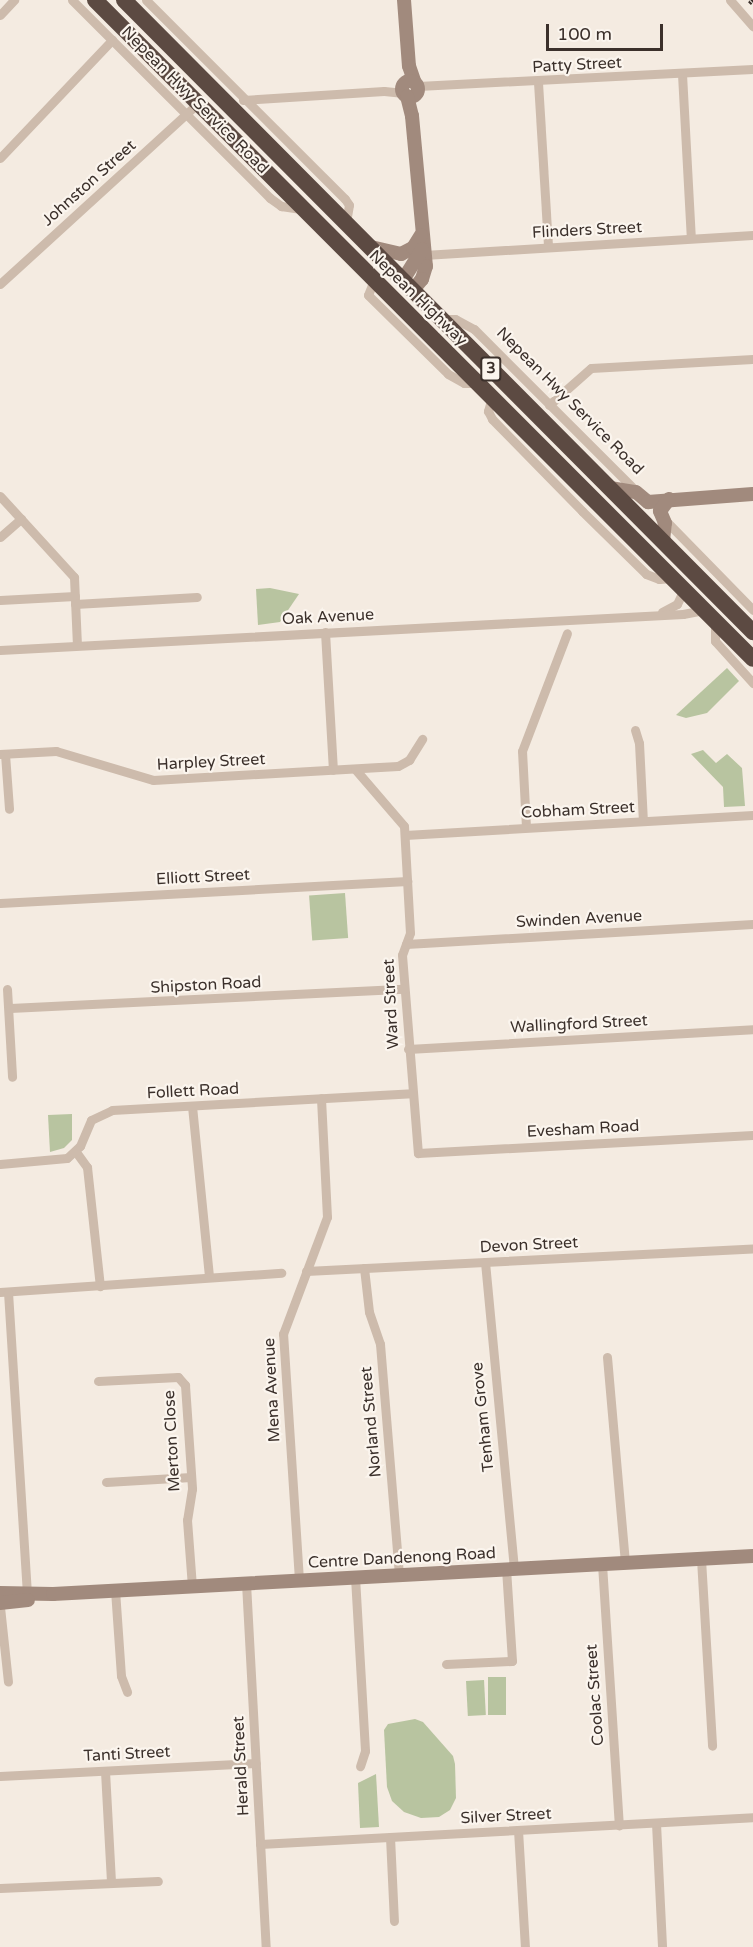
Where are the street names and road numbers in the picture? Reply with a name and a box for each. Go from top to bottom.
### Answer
street label: Nepean Hwy Service Road [117,22,273,178]
street label: Patty Street [532,53,622,77]
street label: Johnston Street [38,136,140,230]
street label: Flinders Street [531,218,643,242]
street label: Nepean Highway [365,246,471,350]
street label: Nepean Hwy Service Road [492,323,648,479]
road number: 3 [479,357,503,381]
street label: Oak Avenue [282,605,374,629]
street label: Harpley Street [156,750,266,774]
street label: Cobham Street [521,797,635,823]
street label: Elliott Street [156,865,250,889]
street label: Swinden Avenue [516,906,642,932]
street label: Ward Street [379,958,403,1050]
street label: Shipston Road [150,973,262,997]
street label: Wallingford Street [510,1011,648,1037]
street label: Follett Road [146,1079,240,1103]
street label: Evesham Road [526,1116,640,1142]
street label: Devon Street [479,1233,579,1257]
street label: Mena Avenue [260,1337,284,1443]
street label: Tenham Grove [468,1361,498,1473]
street label: Norland Street [357,1366,385,1478]
street label: Merton Close [160,1390,184,1492]
street label: Centre Dandenong Road [308,1543,496,1573]
street label: Coolac Street [582,1644,608,1746]
street label: Herald Street [229,1716,253,1816]
street label: Tanti Street [83,1742,171,1766]
street label: Silver Street [460,1804,552,1828]

